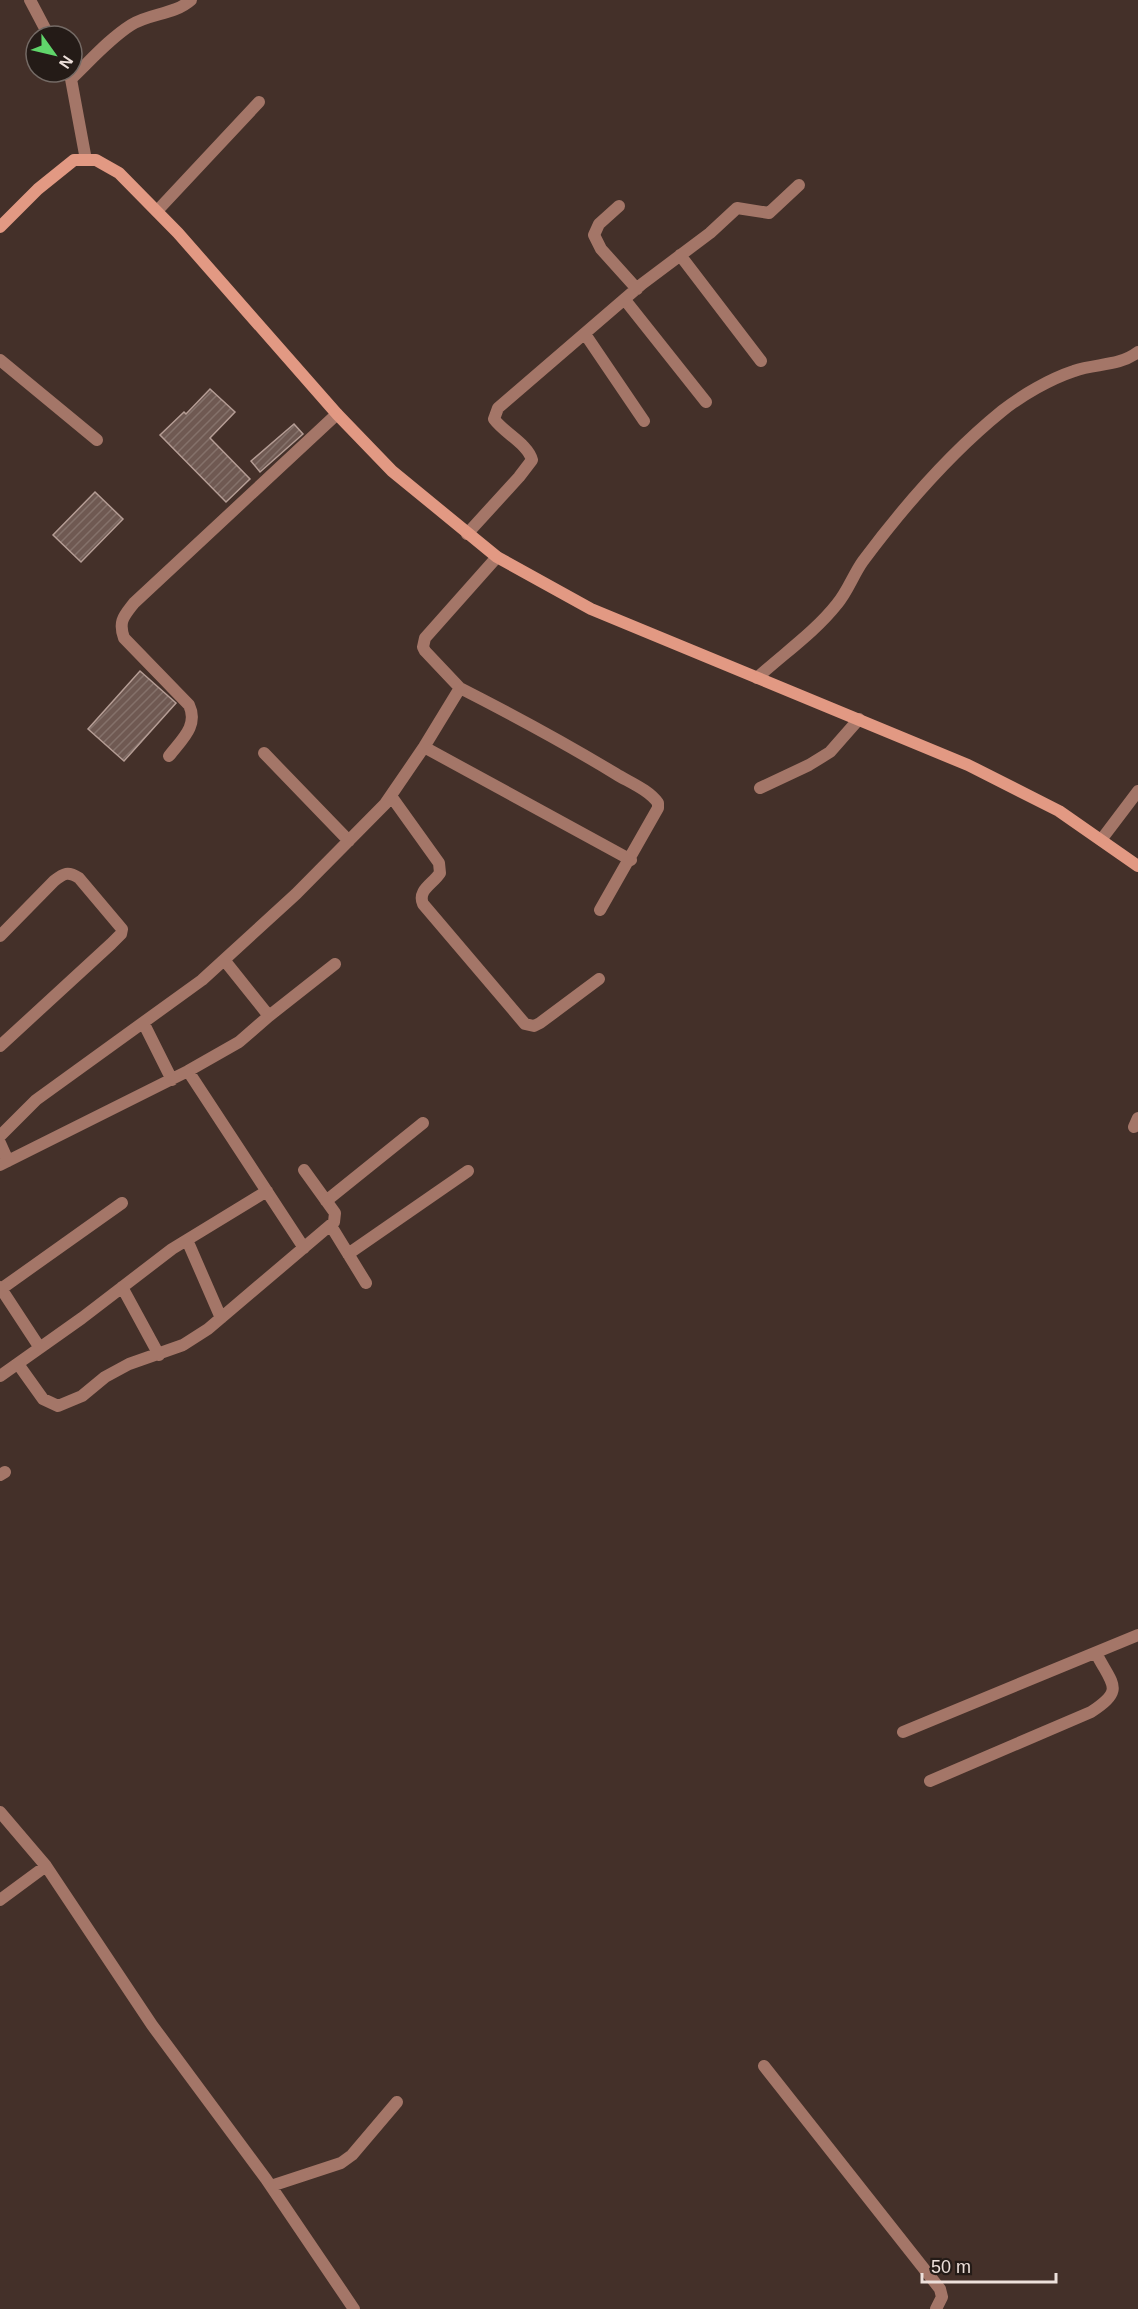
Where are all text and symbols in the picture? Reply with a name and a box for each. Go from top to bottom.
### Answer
north arrow [24,24,84,84]
text: N [56,53,76,72]
scale bar [922,2246,1056,2284]
text: 50 m [931,2257,971,2277]

